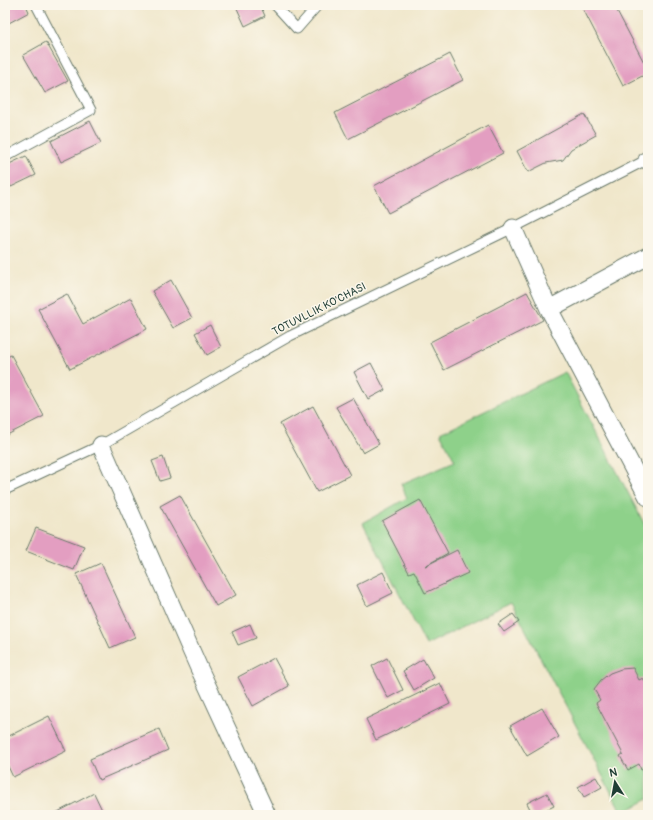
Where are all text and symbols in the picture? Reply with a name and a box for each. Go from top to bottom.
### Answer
street label: TOTUVLLIK KO'CHASI [270,280,368,338]
north arrow [595,762,635,802]
text: N [608,765,619,780]

